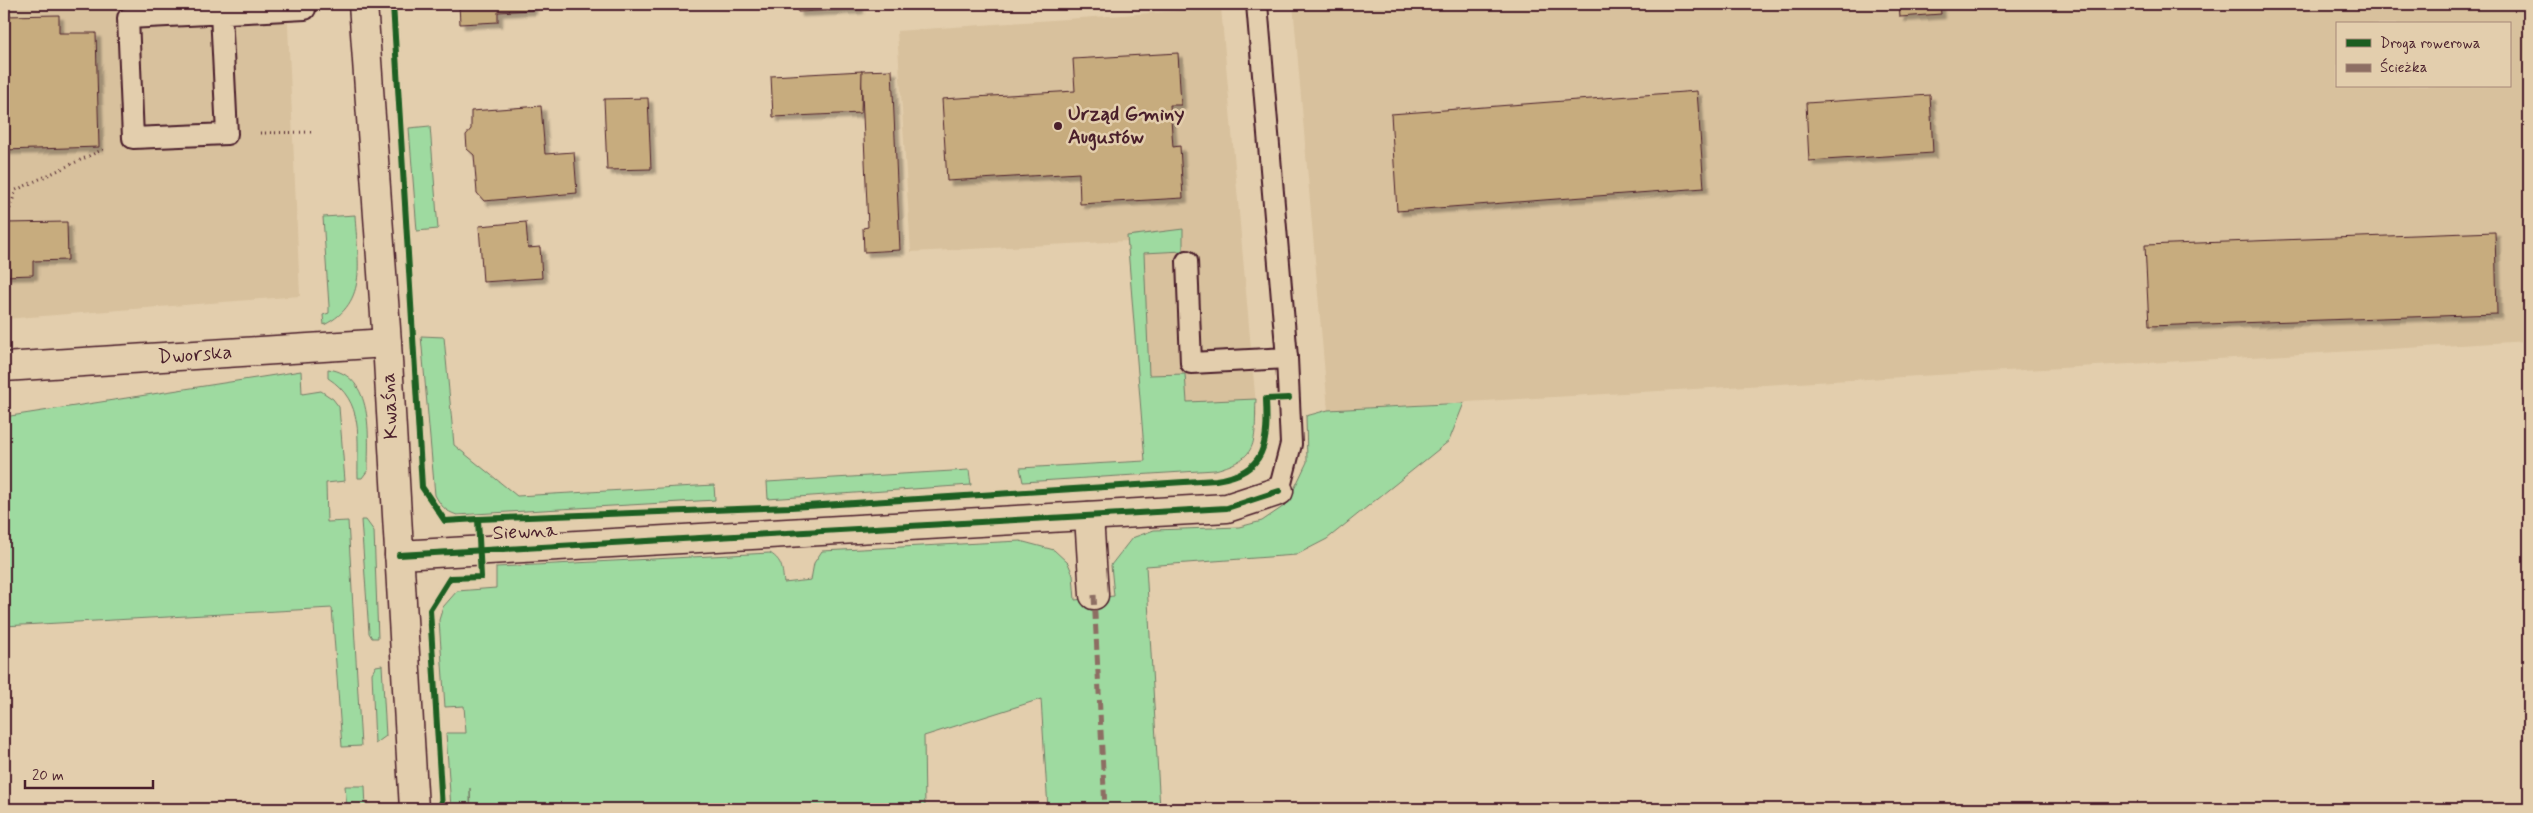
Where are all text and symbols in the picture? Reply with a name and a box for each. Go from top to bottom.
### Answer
legend [2336,22,2510,88]
text: Droga rowerowa [2380,34,2481,54]
text: Ścieżka [2380,57,2428,78]
place label: Urząd Gminy Augustów [1068,101,1184,151]
marker: Urząd Gminy Augustów [1052,120,1064,132]
street label: Dworska [157,339,233,371]
street label: Kwaśna [375,372,405,440]
street label: Siewna [492,517,559,547]
scale bar [25,758,152,790]
text: 20 m [32,766,64,786]

